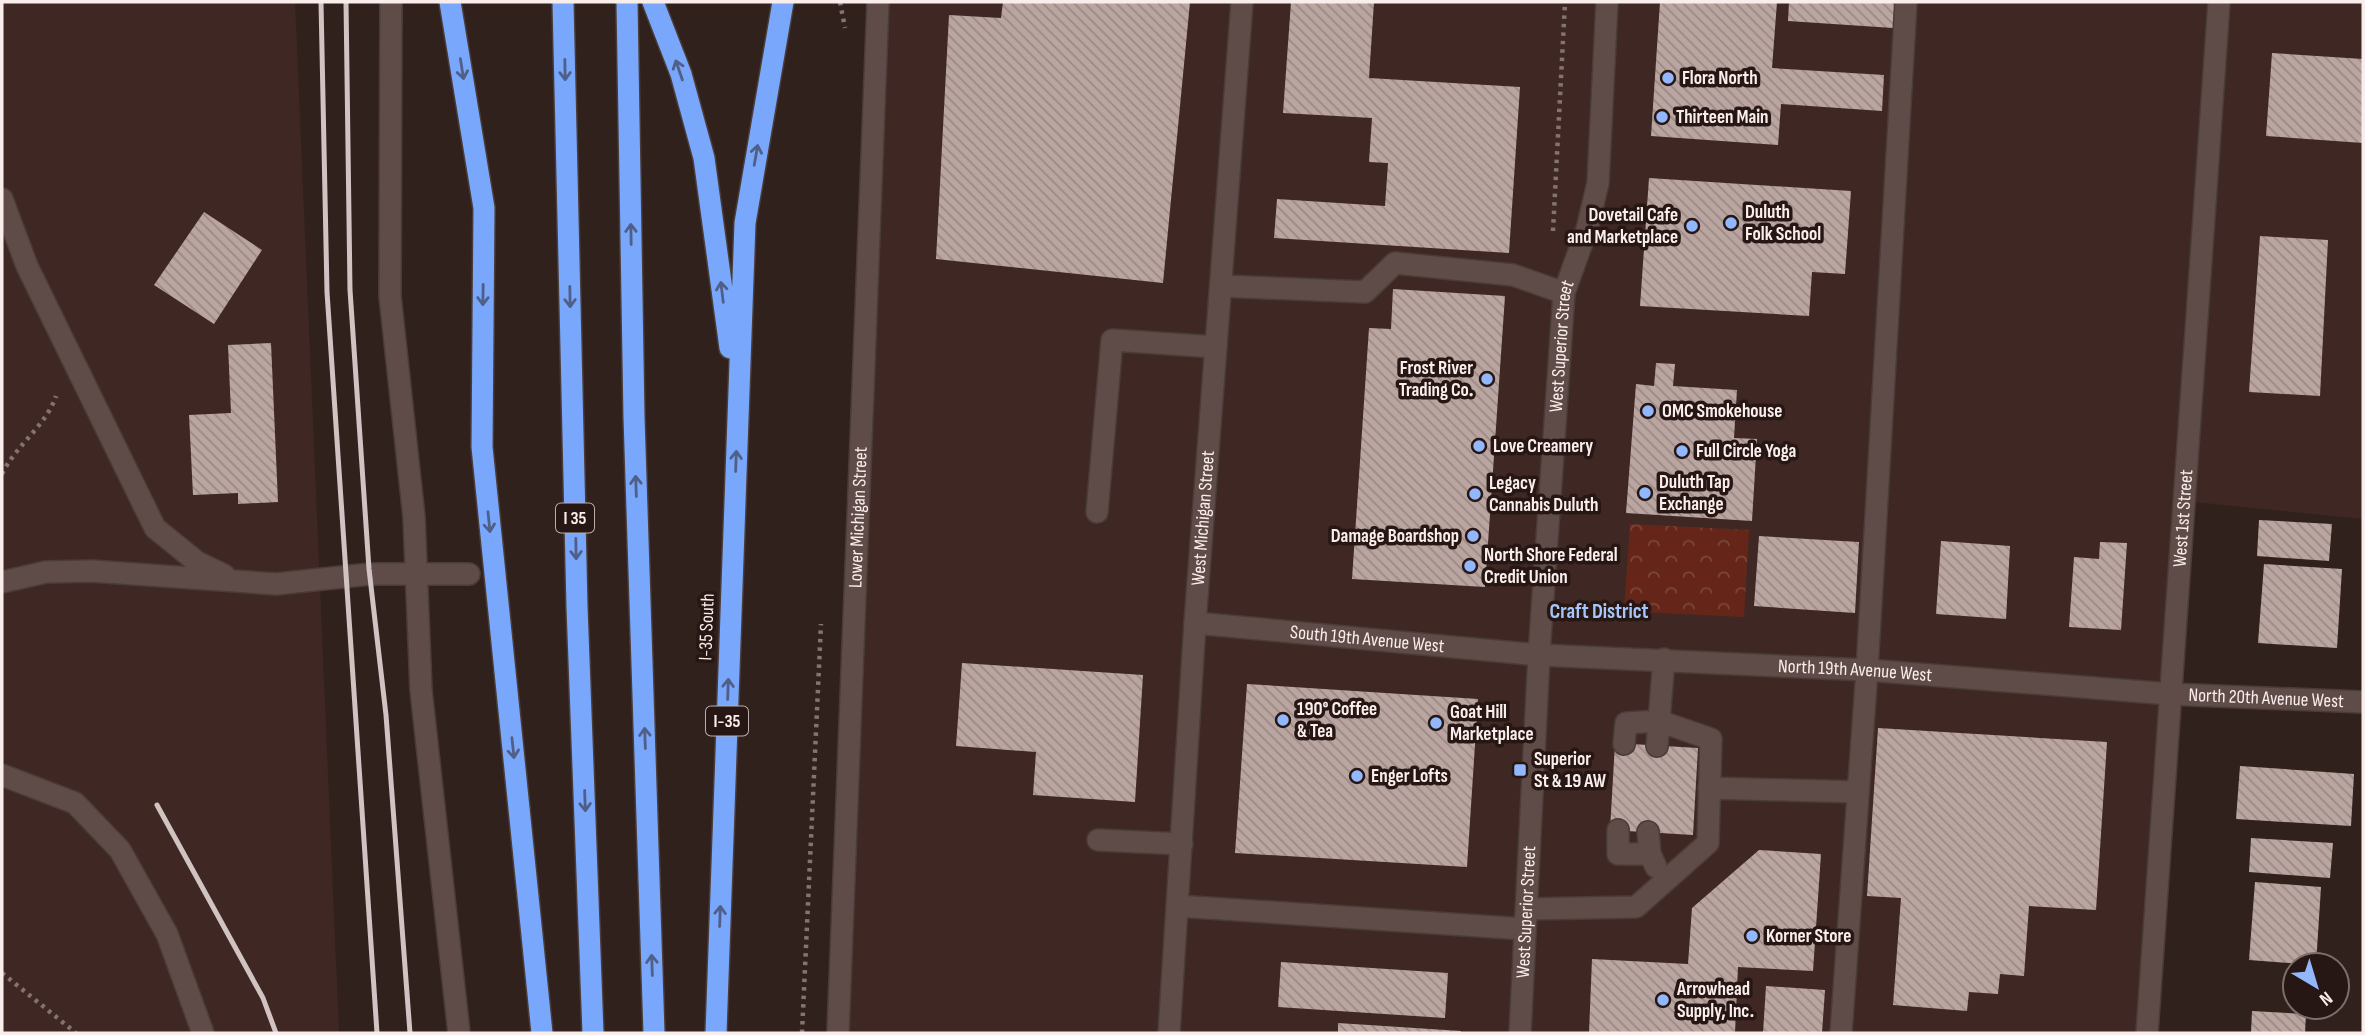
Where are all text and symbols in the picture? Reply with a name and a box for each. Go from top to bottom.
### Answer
one-way arrow [456,57,469,80]
one-way arrow [558,58,571,81]
one-way arrow [672,59,684,81]
place label: Flora North [1682,67,1758,90]
marker: Flora North [1660,70,1676,86]
place label: Thirteen Main [1676,106,1769,129]
marker: Thirteen Main [1654,109,1670,125]
one-way arrow [750,144,763,167]
place label: Duluth Folk School [1745,201,1821,246]
place label: Dovetail Cafe and Marketplace [1567,204,1678,249]
marker: Duluth Folk School [1723,215,1739,231]
marker: Dovetail Cafe and Marketplace [1684,218,1700,234]
one-way arrow [624,223,638,246]
street label: West Superior Street [1544,277,1579,413]
one-way arrow [716,282,729,304]
one-way arrow [476,283,490,306]
one-way arrow [563,286,577,309]
place label: Frost River Trading Co. [1399,357,1473,402]
marker: Frost River Trading Co. [1479,371,1495,387]
place label: OMC Smokehouse [1662,400,1782,423]
marker: OMC Smokehouse [1640,403,1656,419]
place label: Love Creamery [1493,435,1593,458]
marker: Love Creamery [1471,438,1487,454]
place label: Full Circle Yoga [1696,440,1796,463]
marker: Full Circle Yoga [1674,443,1690,459]
street label: Lower Michigan Street [844,446,872,589]
one-way arrow [729,450,742,473]
street label: West Michigan Street [1186,450,1220,587]
street label: West 1st Street [2168,468,2198,568]
place label: Duluth Tap Exchange [1659,471,1730,516]
place label: Legacy Cannabis Duluth [1489,472,1598,517]
one-way arrow [630,475,643,498]
marker: Duluth Tap Exchange [1637,485,1653,501]
marker: Legacy Cannabis Duluth [1467,486,1483,502]
road number: I 35 [556,504,594,532]
one-way arrow [483,510,496,533]
place label: Damage Boardshop [1331,525,1459,548]
marker: Damage Boardshop [1465,528,1481,544]
one-way arrow [569,538,583,561]
place label: North Shore Federal Credit Union [1484,544,1618,589]
marker: North Shore Federal Credit Union [1462,558,1478,574]
street label: I-35 South [694,593,720,661]
district label: Craft District [1550,599,1649,624]
street label: South 19th Avenue West [1289,620,1446,658]
street label: North 19th Avenue West [1778,654,1933,687]
one-way arrow [721,677,734,700]
street label: North 20th Avenue West [2188,683,2344,713]
place label: 190° Coffee & Tea [1297,698,1377,743]
place label: Goat Hill Marketplace [1450,701,1534,746]
road number: I-35 [706,706,748,736]
marker: 190° Coffee & Tea [1275,712,1291,728]
marker: Goat Hill Marketplace [1428,715,1444,731]
one-way arrow [638,726,651,749]
one-way arrow [506,736,519,759]
place label: Superior St & 19 AW [1534,748,1607,793]
marker: Superior St & 19 AW [1512,762,1528,778]
place label: Enger Lofts [1371,765,1448,788]
marker: Enger Lofts [1349,768,1365,784]
one-way arrow [578,789,591,812]
street label: West Superior Street [1511,845,1541,979]
one-way arrow [713,905,726,928]
place label: Korner Store [1766,925,1851,948]
marker: Korner Store [1744,928,1760,944]
north arrow [2281,951,2351,1021]
one-way arrow [645,954,658,977]
place label: Arrowhead Supply, Inc. [1676,978,1754,1023]
text: N [2314,986,2337,1010]
marker: Arrowhead Supply, Inc. [1655,992,1671,1008]

